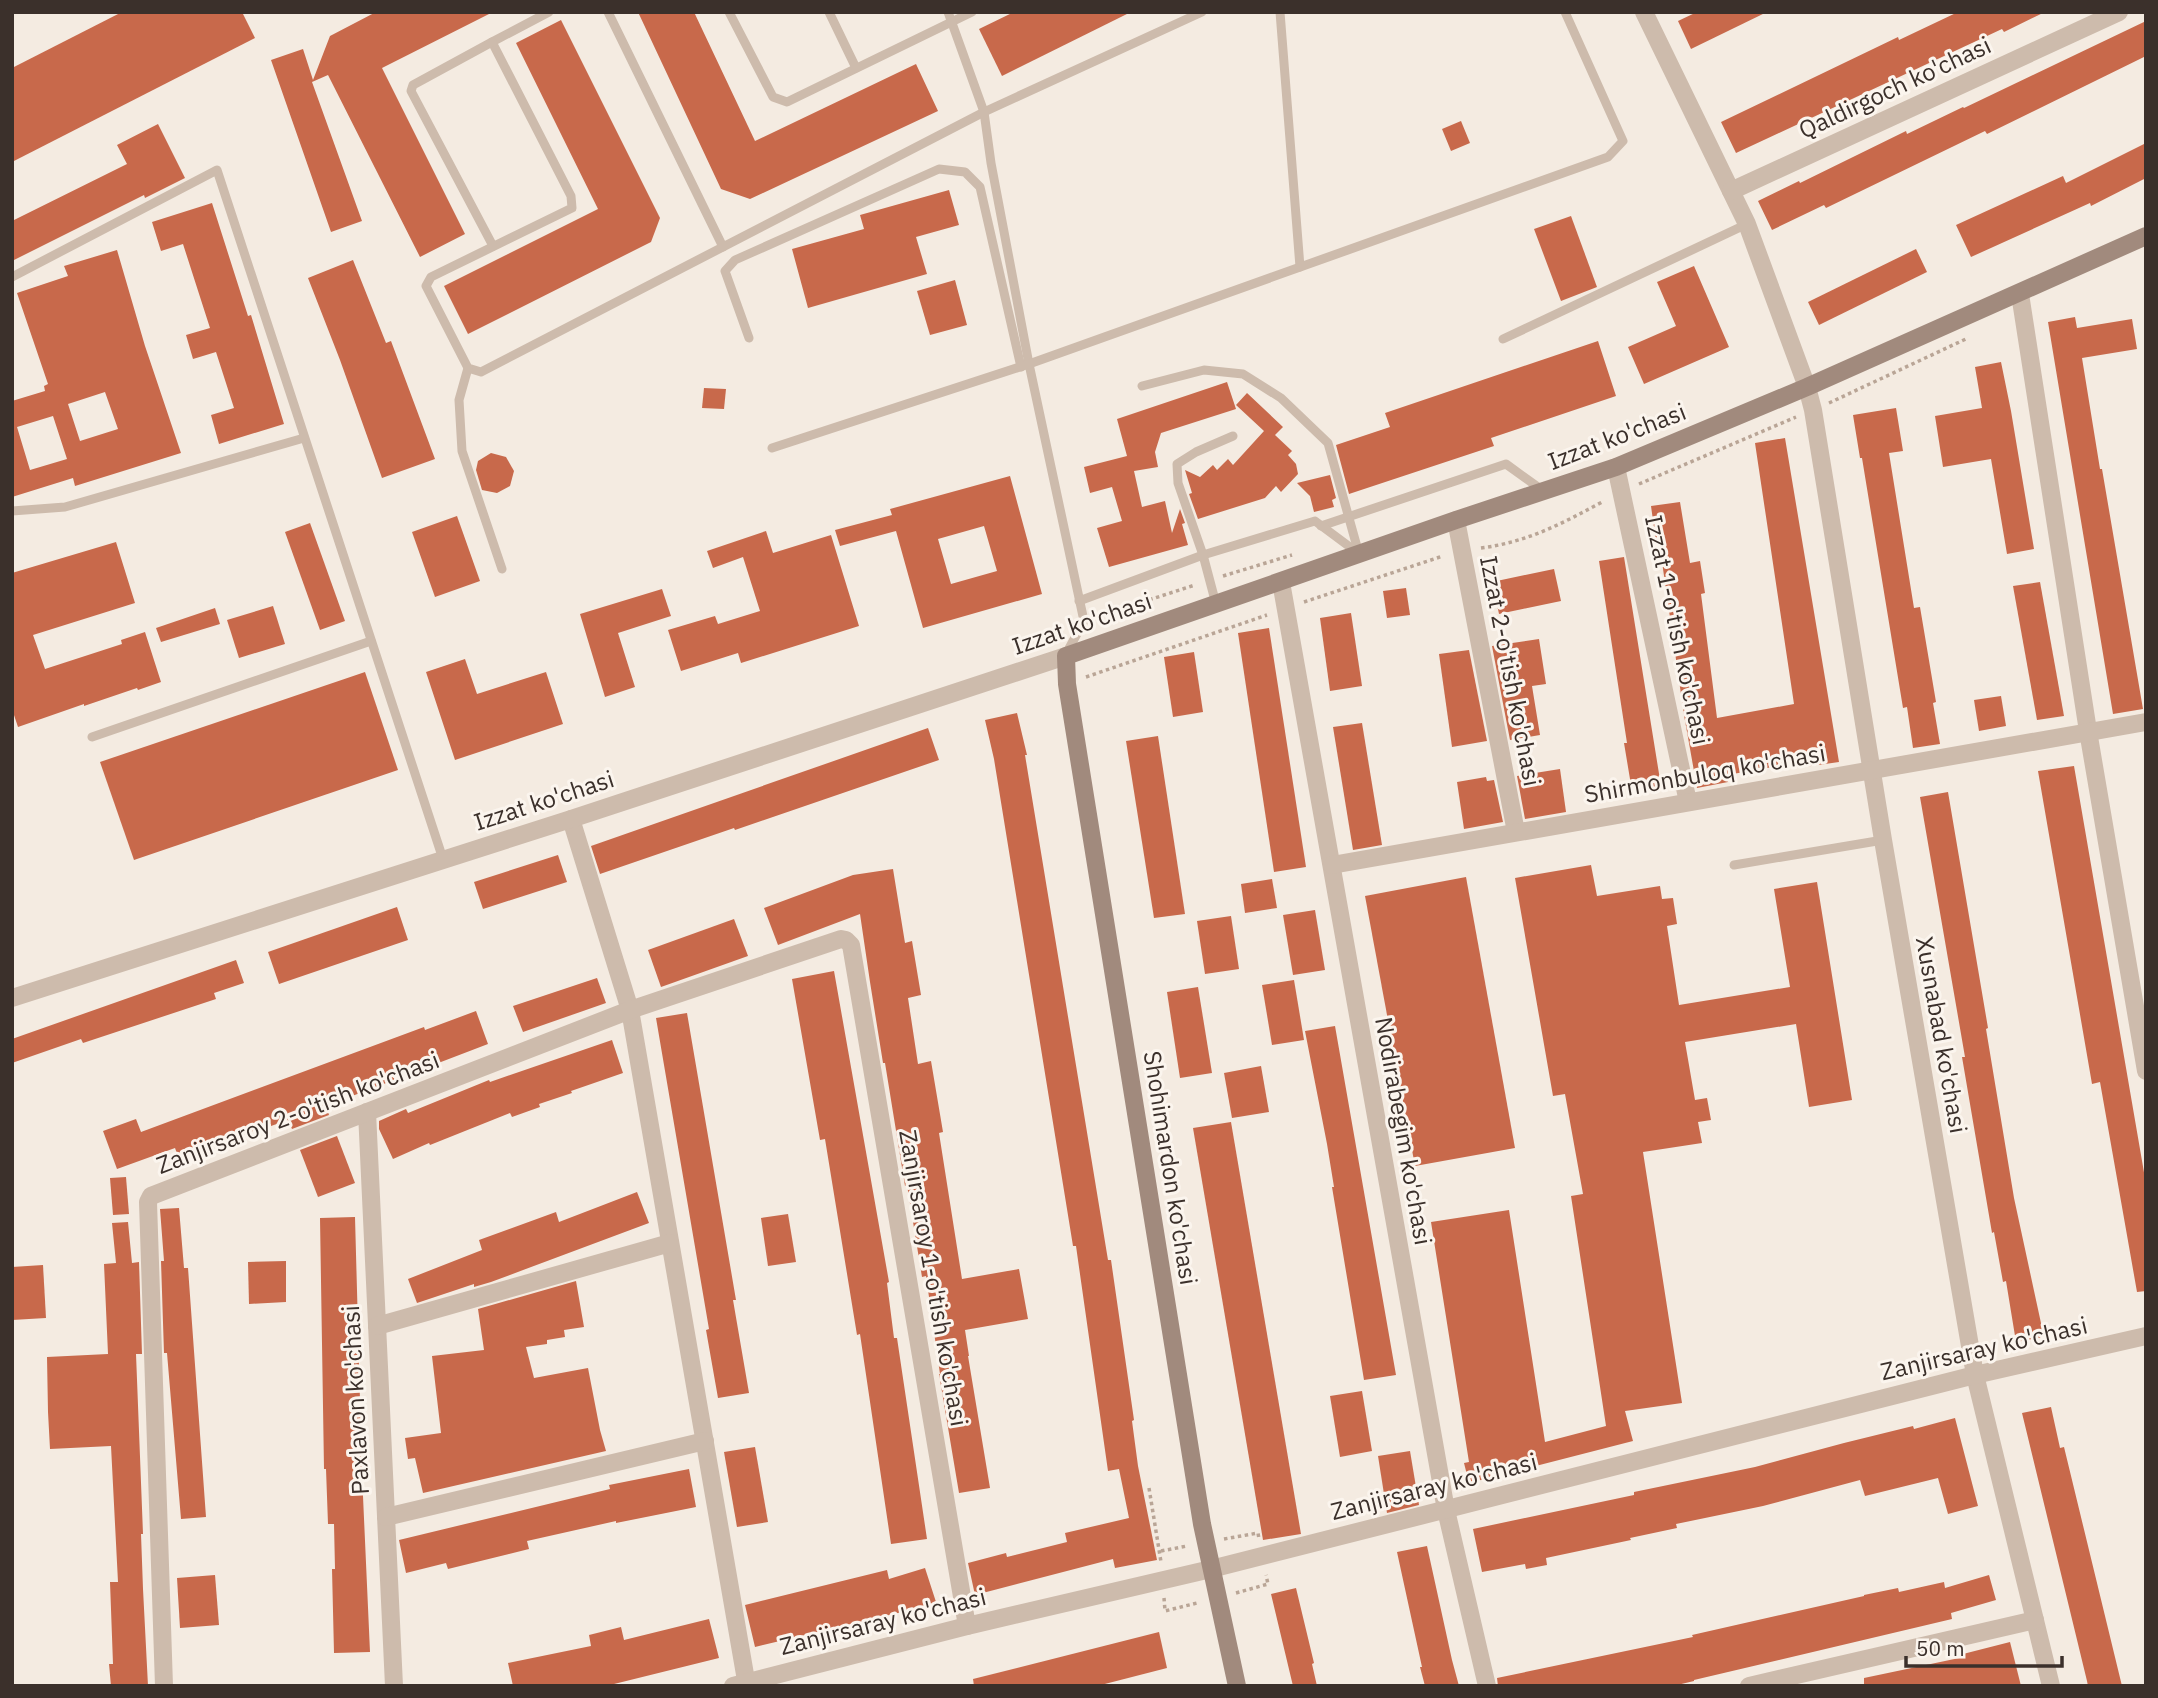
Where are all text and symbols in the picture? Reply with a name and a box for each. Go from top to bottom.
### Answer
street label: Qaldirgoch ko'chasi [1793,29,1996,146]
street label: Izzat ko'chasi [1543,395,1690,477]
street label: Izzat 1-o'tish ko'chasi [1638,512,1718,748]
street label: Izzat 2-o'tish ko'chasi [1473,553,1549,789]
street label: Izzat ko'chasi [1008,584,1156,662]
street label: Shirmonbuloq ko'chasi [1582,736,1828,810]
street label: Izzat ko'chasi [470,762,618,838]
street label: Xusnabad ko'chasi [1909,934,1975,1136]
street label: Nodirabegim ko'chasi [1368,1014,1440,1247]
street label: Zanjirsaroy 2-o'tish ko'chasi [152,1043,444,1181]
street label: Shohimardon ko'chasi [1137,1049,1205,1287]
street label: Zanjirsaroy 1-o'tish ko'chasi [892,1127,976,1429]
street label: Paxlavon ko'chasi [334,1305,376,1496]
street label: Zanjirsaray ko'chasi [1877,1309,2090,1387]
street label: Zanjirsaray ko'chasi [1327,1445,1540,1527]
street label: Zanjirsaray ko'chasi [776,1580,989,1662]
scale bar [1906,1624,2062,1668]
text: 50 m [1916,1634,1965,1662]

